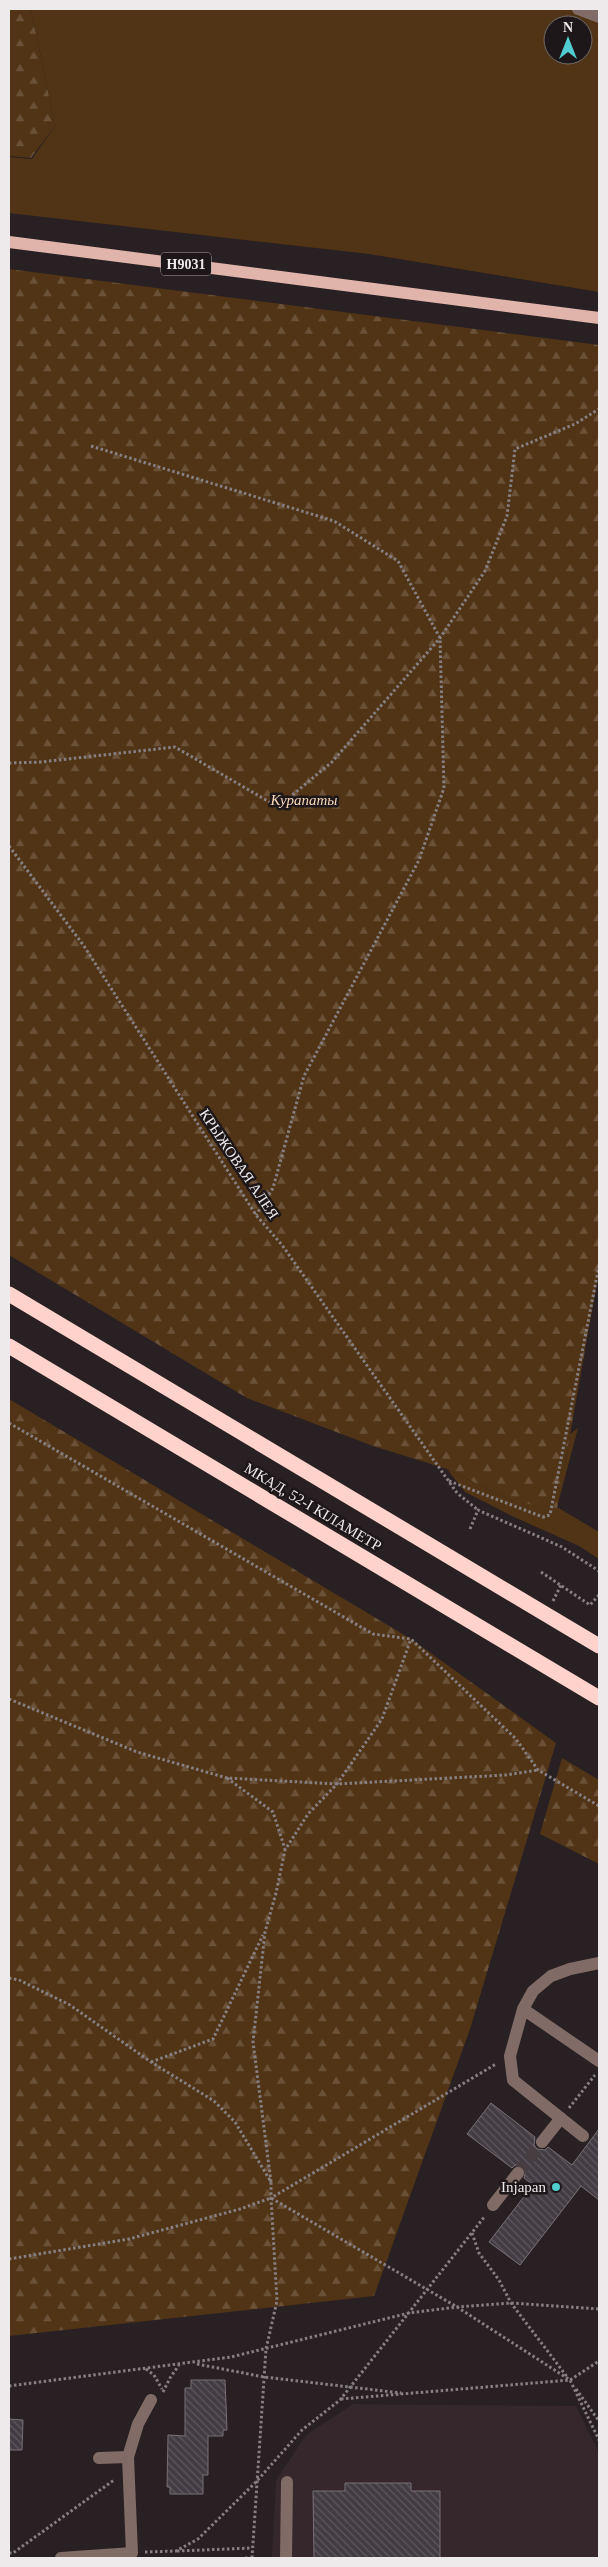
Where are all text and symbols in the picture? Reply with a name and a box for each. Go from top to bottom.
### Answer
north arrow [543,15,593,65]
text: N [563,20,573,35]
road number: Н9031 [161,252,211,276]
park label: Курапаты [270,792,337,808]
street label: КРЫЖОВАЯ АЛЕЯ [196,1106,282,1222]
street label: МКАД, 52-І КІЛАМЕТР [242,1460,384,1554]
place label: Injapan [501,2179,546,2195]
marker: Injapan [550,2181,562,2193]

